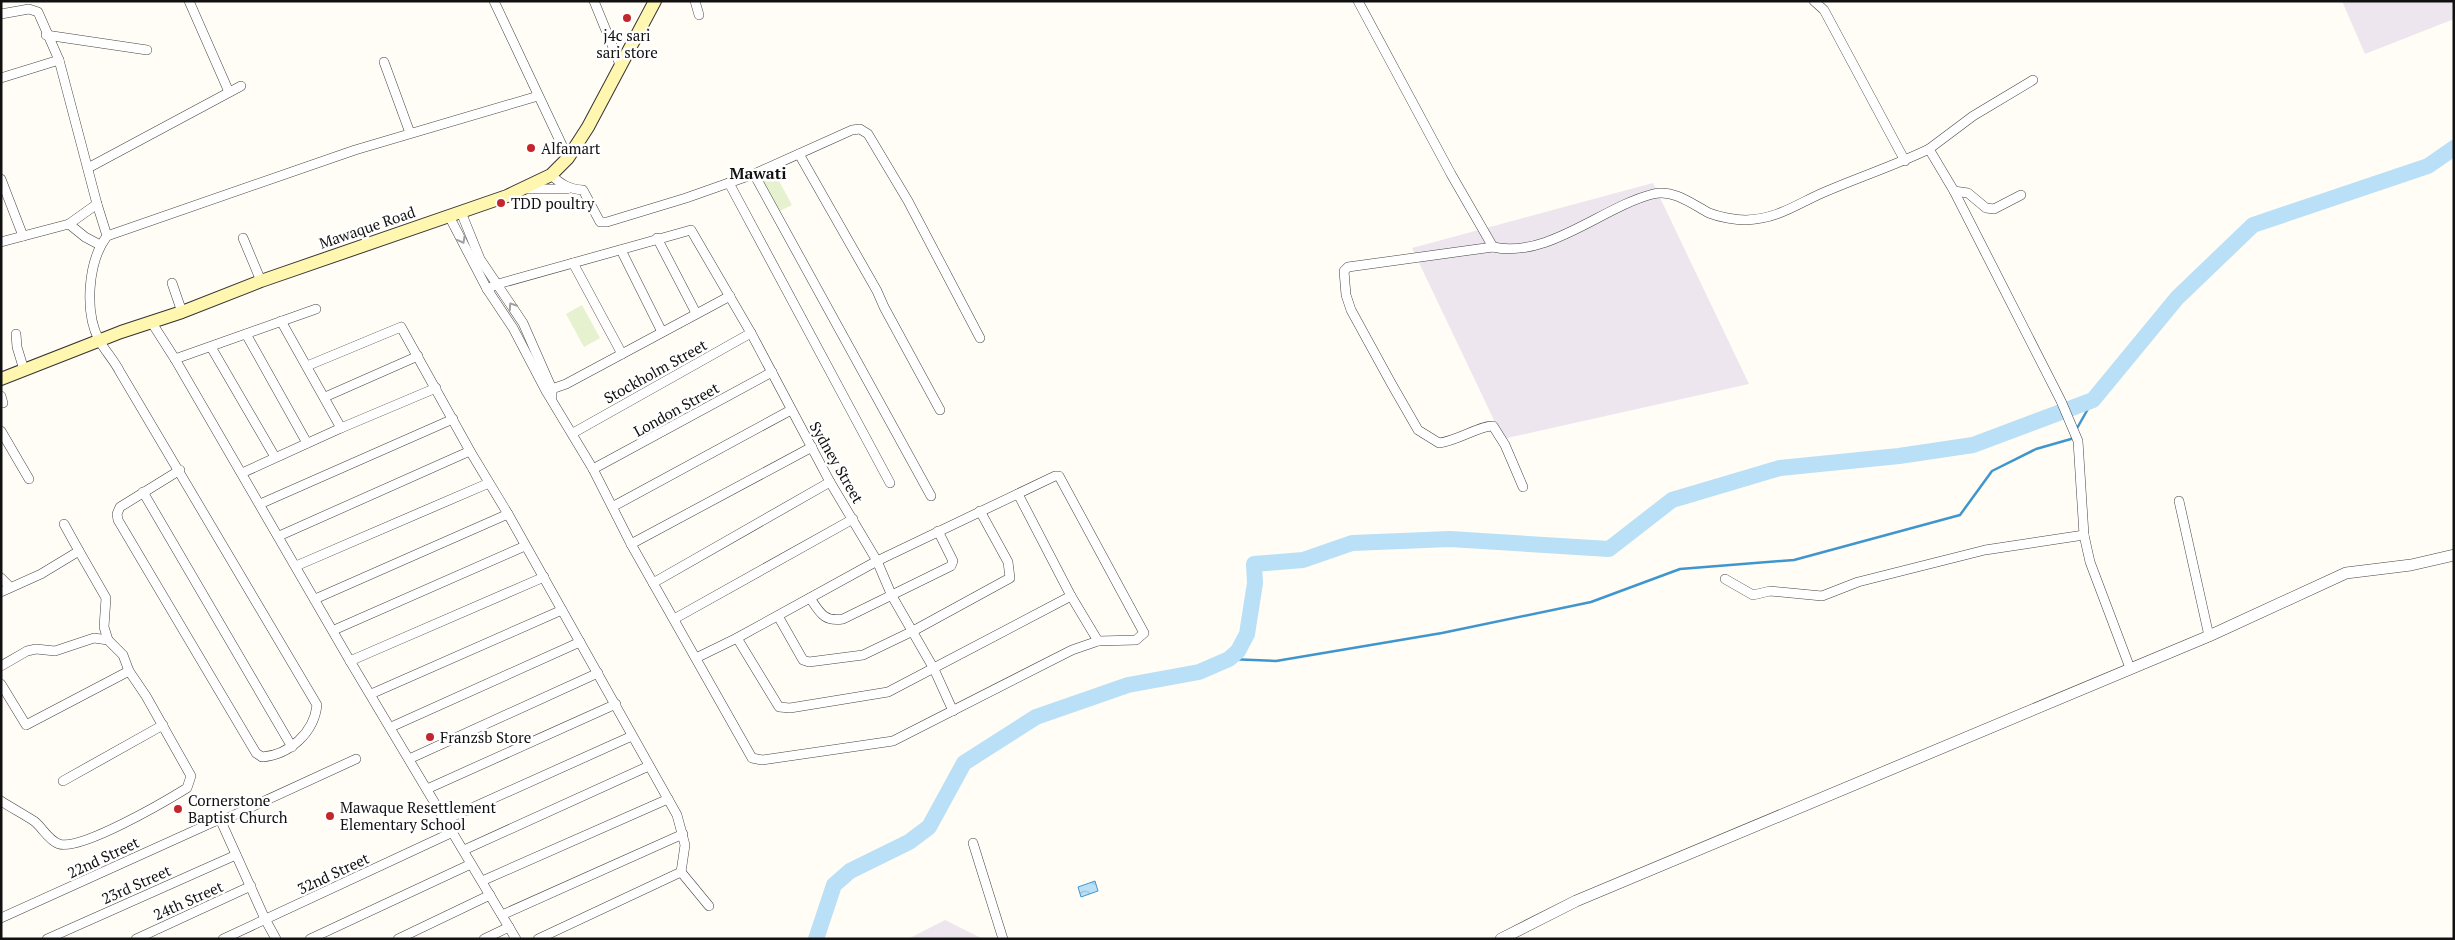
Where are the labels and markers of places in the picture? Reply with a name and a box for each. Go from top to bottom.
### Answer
marker: j4c sari sari store [621,12,633,24]
place label: j4c sari sari store [596,25,658,62]
place label: Alfamart [541,138,601,158]
marker: Alfamart [525,142,537,154]
place label: TDD poultry [511,193,595,213]
marker: TDD poultry [495,197,507,209]
place label: Franzsb Store [440,727,531,747]
marker: Franzsb Store [424,731,436,743]
place label: Cornerstone Baptist Church [188,790,288,827]
place label: Mawaque Resettlement Elementary School [340,797,497,834]
marker: Cornerstone Baptist Church [172,803,184,815]
marker: Mawaque Resettlement Elementary School [324,810,336,822]

